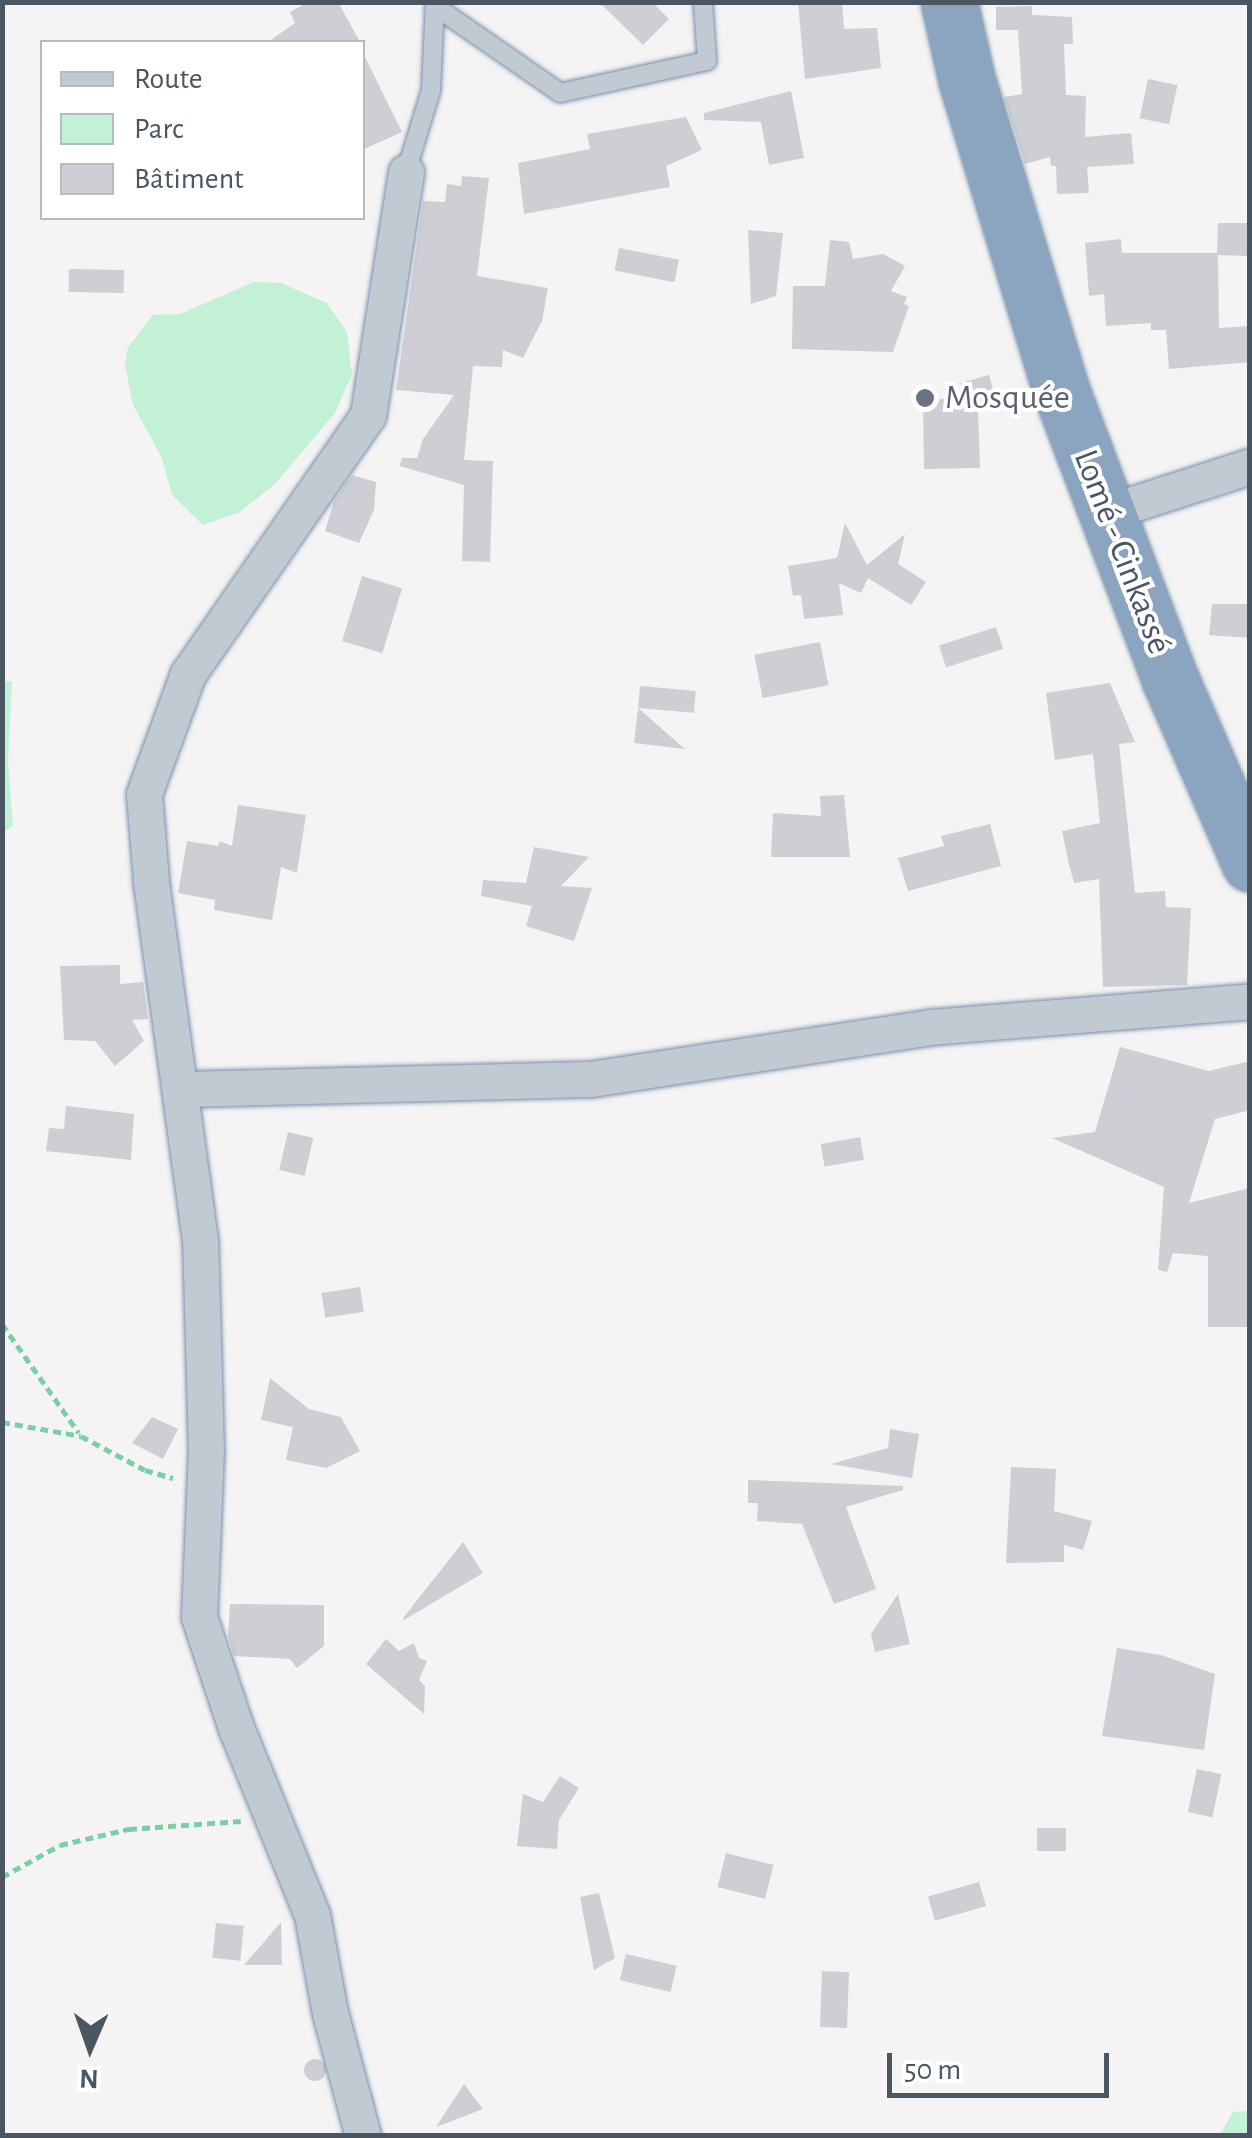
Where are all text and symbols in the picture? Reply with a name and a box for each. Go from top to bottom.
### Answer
legend [40,40,365,220]
text: Route [134,64,203,94]
text: Parc [134,114,184,144]
text: Bâtiment [134,164,244,194]
place label: Mosquée [945,377,1070,419]
marker: Mosquée [914,387,936,409]
street label: Lomé - Cinkassé [1064,444,1180,660]
north arrow [40,1998,140,2098]
scale bar [892,2033,1114,2095]
text: 50 m [904,2055,961,2085]
text: N [79,2064,99,2092]

